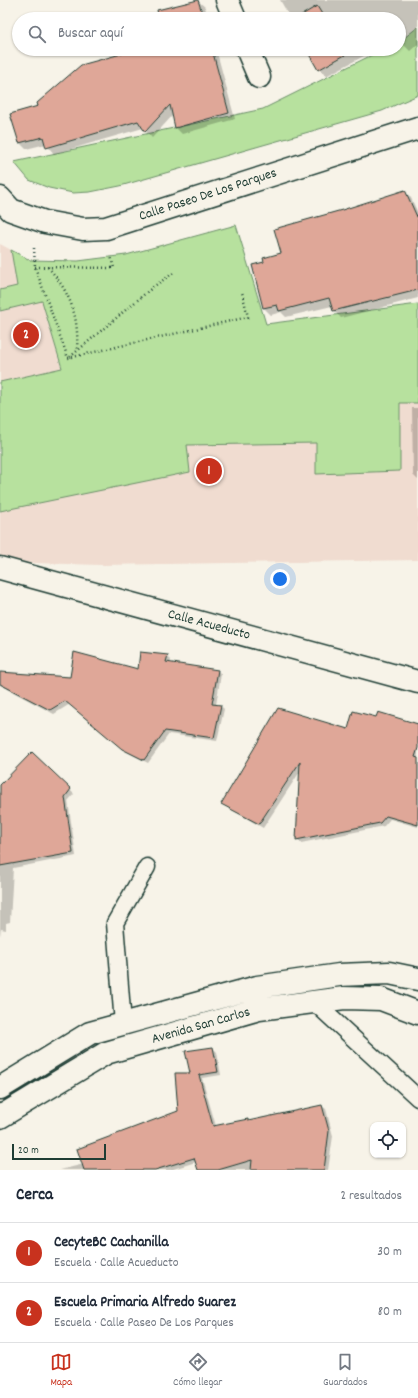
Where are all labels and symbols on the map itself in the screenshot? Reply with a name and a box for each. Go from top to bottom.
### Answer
street label: Calle Paseo De Los Parques [136,163,280,227]
pin: 2 [13,320,39,350]
pin: 1 [196,456,222,486]
your location [270,569,290,589]
street label: Calle Acueducto [166,604,252,646]
street label: Avenida San Carlos [149,1002,253,1050]
scale bar [12,1142,106,1161]

